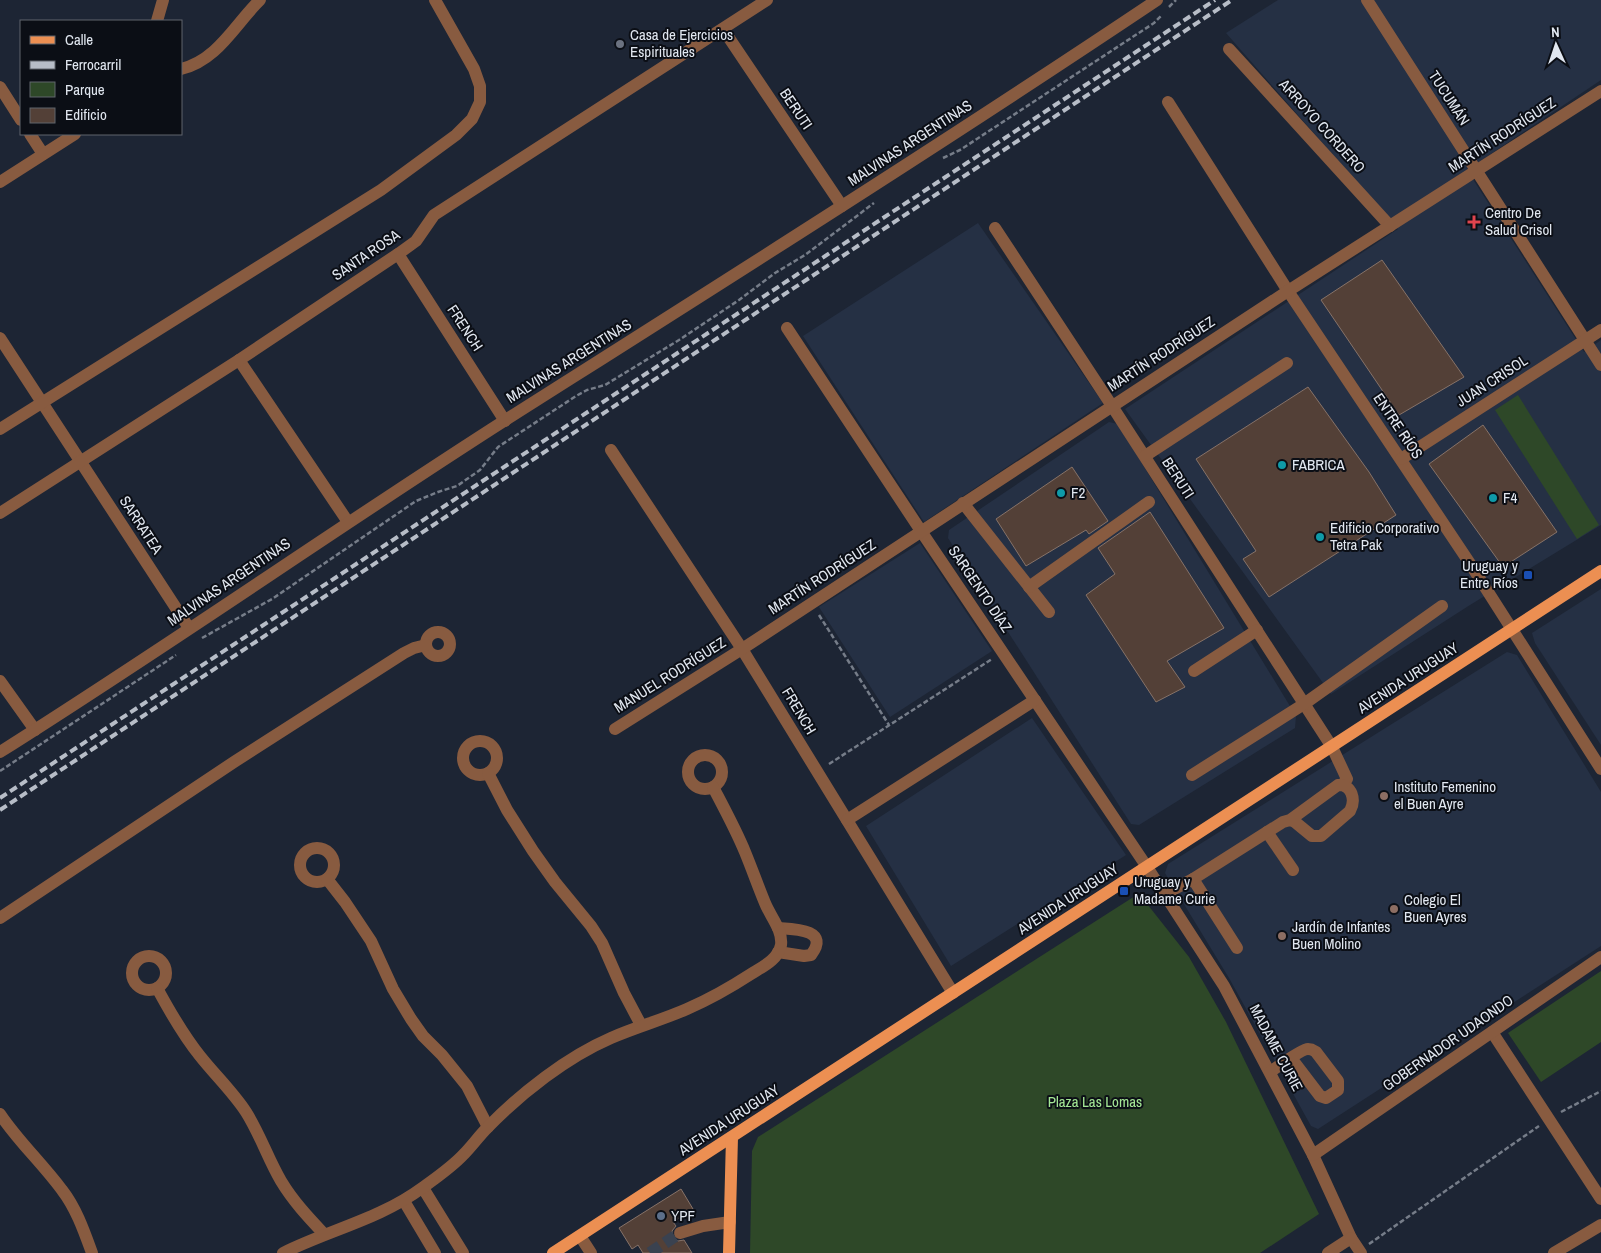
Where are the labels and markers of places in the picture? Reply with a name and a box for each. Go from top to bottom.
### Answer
place label: Casa de Ejercicios Espirituales [630,24,733,62]
marker: Casa de Ejercicios Espirituales [614,38,626,50]
place label: Centro De Salud Crisol [1485,202,1552,240]
marker: Centro De Salud Crisol [1467,215,1481,229]
place label: FABRICA [1292,454,1345,475]
marker: FABRICA [1276,459,1288,471]
place label: F2 [1071,482,1086,503]
marker: F2 [1055,487,1067,499]
place label: F4 [1503,487,1518,508]
marker: F4 [1487,492,1499,504]
place label: Edificio Corporativo Tetra Pak [1330,517,1440,555]
marker: Edificio Corporativo Tetra Pak [1314,531,1326,543]
place label: Uruguay y Entre Ríos [1460,555,1519,593]
marker: Uruguay y Entre Ríos [1522,569,1534,581]
place label: Instituto Femenino el Buen Ayre [1394,776,1496,814]
marker: Instituto Femenino el Buen Ayre [1378,790,1390,802]
place label: Uruguay y Madame Curie [1134,871,1216,909]
marker: Uruguay y Madame Curie [1118,885,1130,897]
place label: Colegio El Buen Ayres [1404,889,1467,927]
marker: Colegio El Buen Ayres [1388,903,1400,915]
place label: Jardín de Infantes Buen Molino [1292,916,1390,954]
marker: Jardín de Infantes Buen Molino [1276,930,1288,942]
place label: YPF [671,1205,695,1226]
marker: YPF [655,1210,667,1222]

